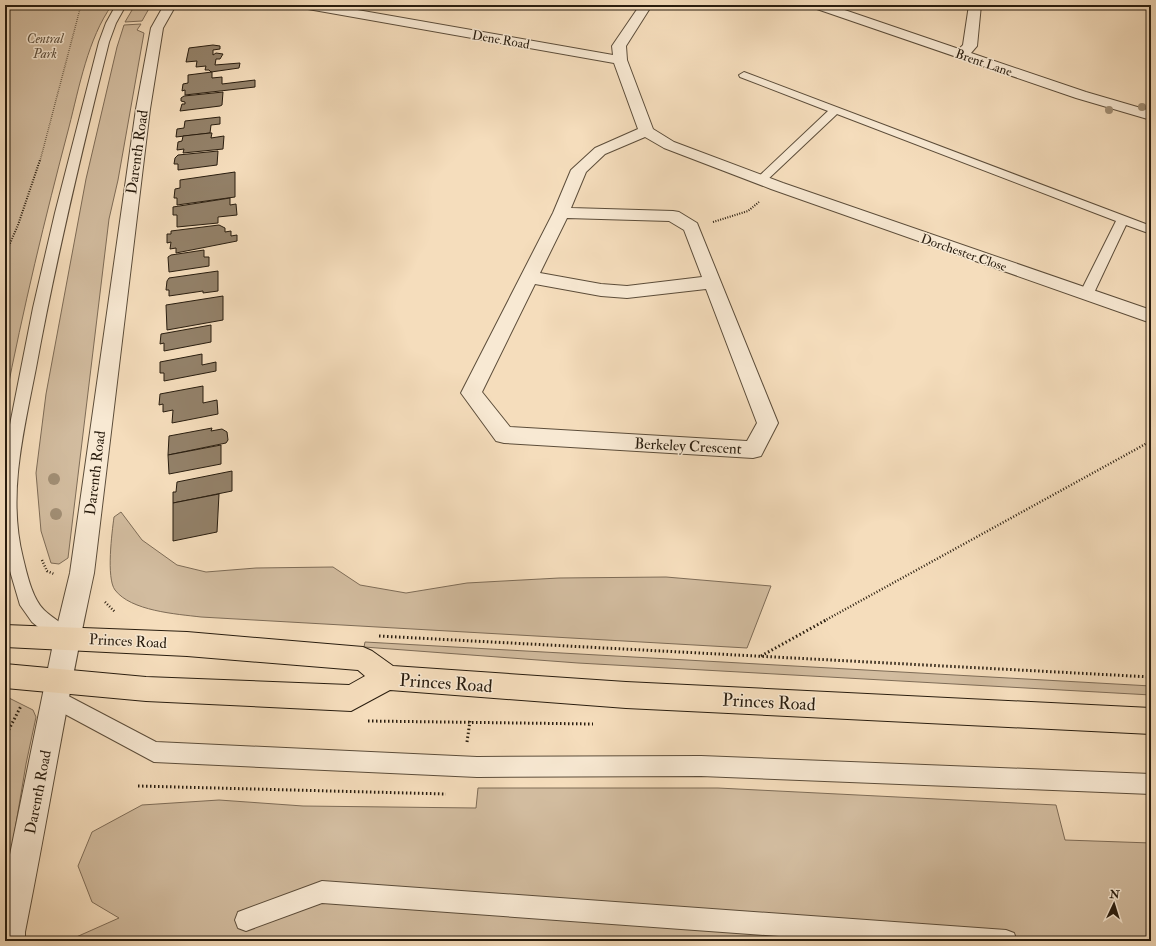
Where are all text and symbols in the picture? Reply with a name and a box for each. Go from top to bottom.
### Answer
street label: Dene Road [471,27,531,53]
park label: Central Park [27,31,64,62]
street label: Brent Lane [953,46,1015,80]
street label: Darenth Road [122,108,153,196]
street label: Dorchester Close [919,231,1009,275]
street label: Darenth Road [81,429,110,516]
street label: Berkeley Crescent [634,434,742,459]
street label: Princes Road [89,630,168,653]
street label: Princes Road [399,669,494,698]
street label: Princes Road [722,689,816,716]
street label: Darenth Road [21,748,56,836]
north arrow [1094,884,1134,924]
text: N [1108,888,1121,901]

